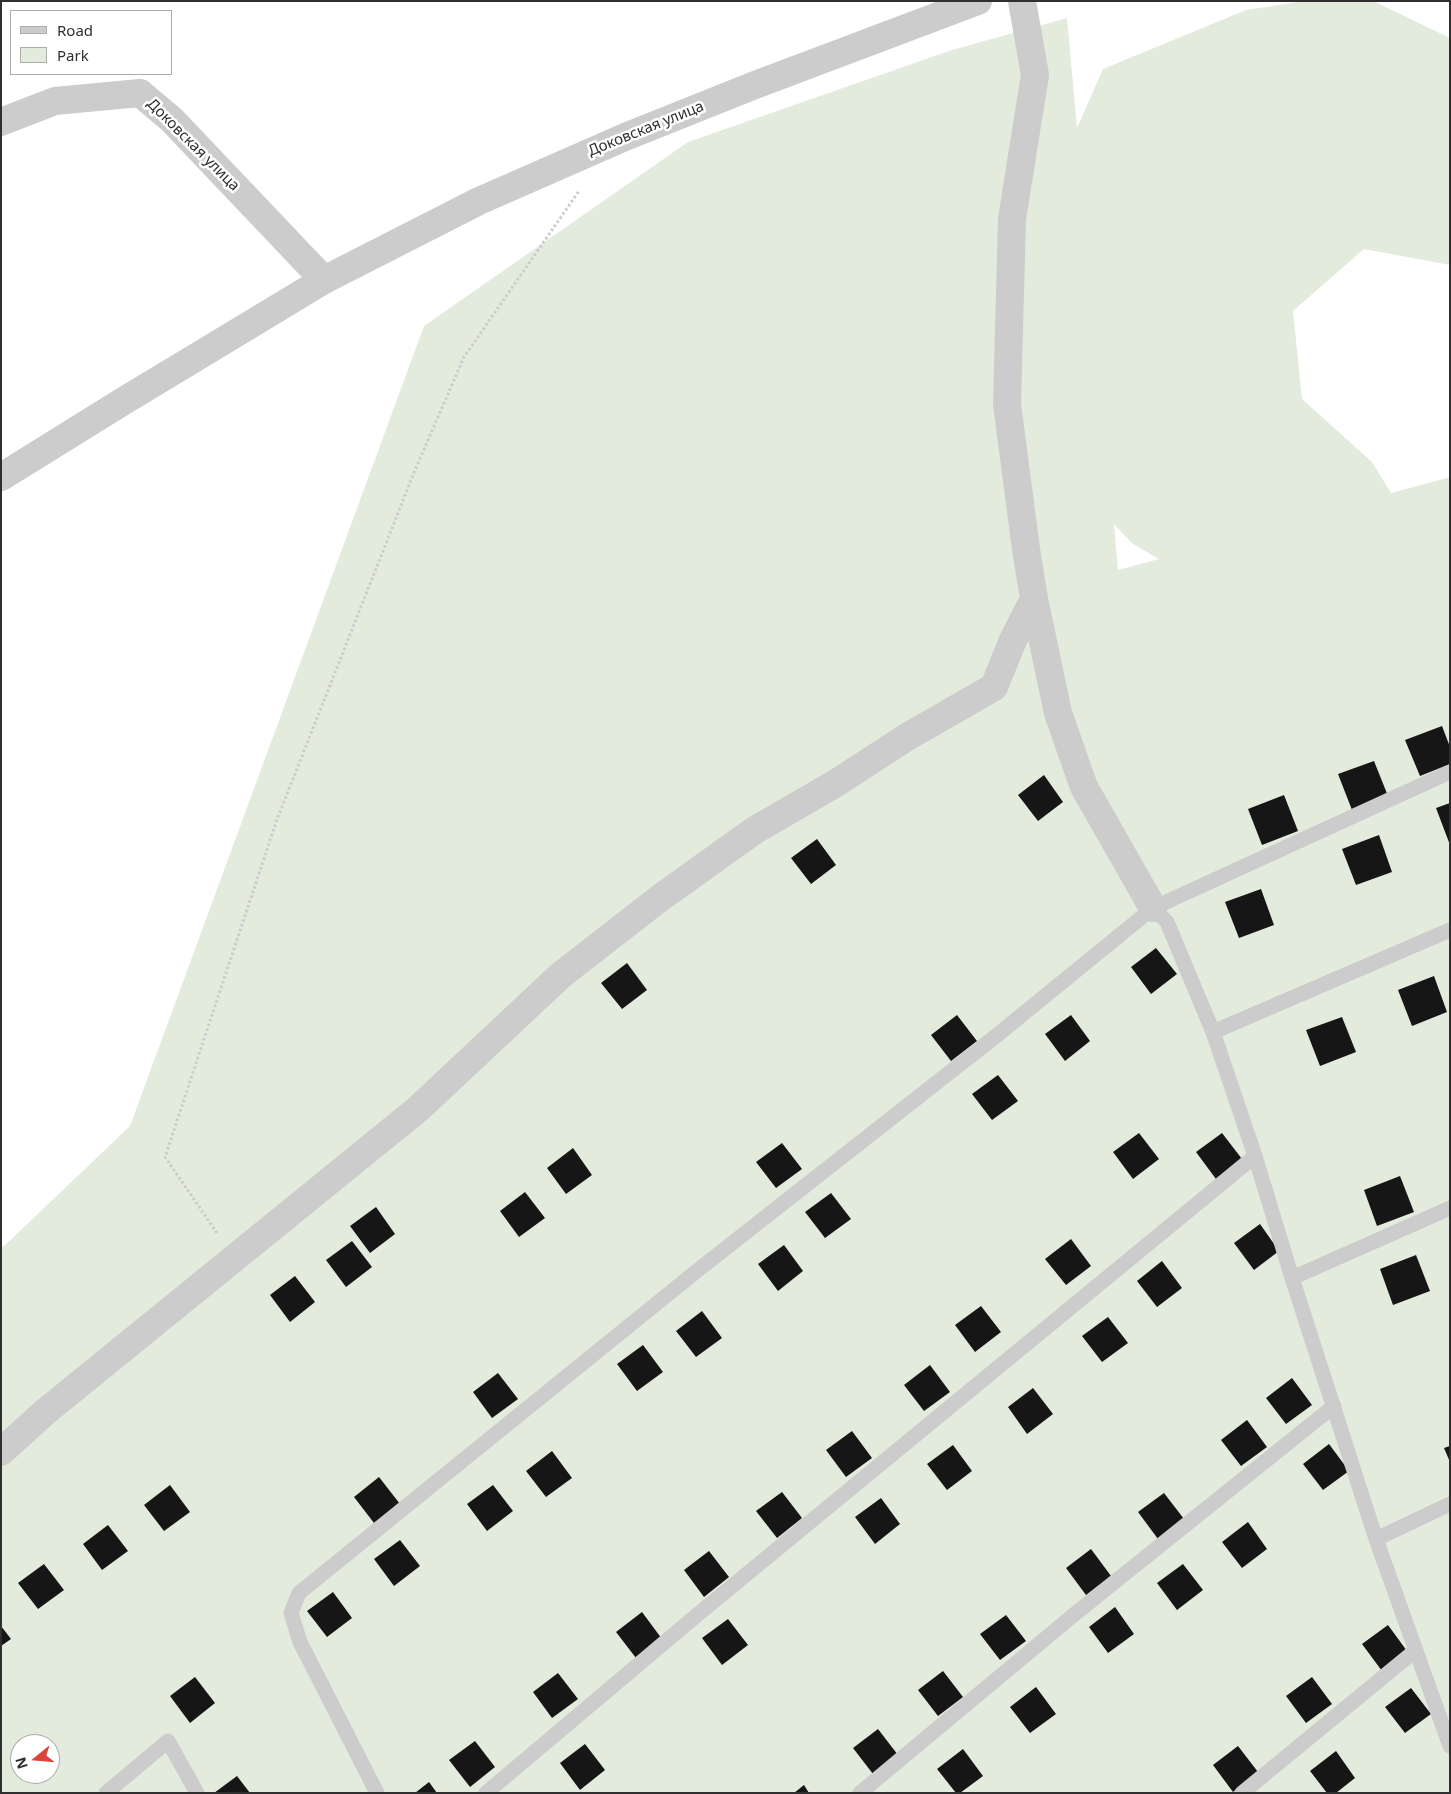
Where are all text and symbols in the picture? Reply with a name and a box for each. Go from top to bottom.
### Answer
legend [10,10,172,75]
text: Road [57,20,93,40]
text: Park [57,45,89,65]
street label: Доковская улица [143,95,243,195]
street label: Доковская улица [585,98,707,160]
north arrow [10,1734,60,1784]
text: N [10,1755,32,1771]

